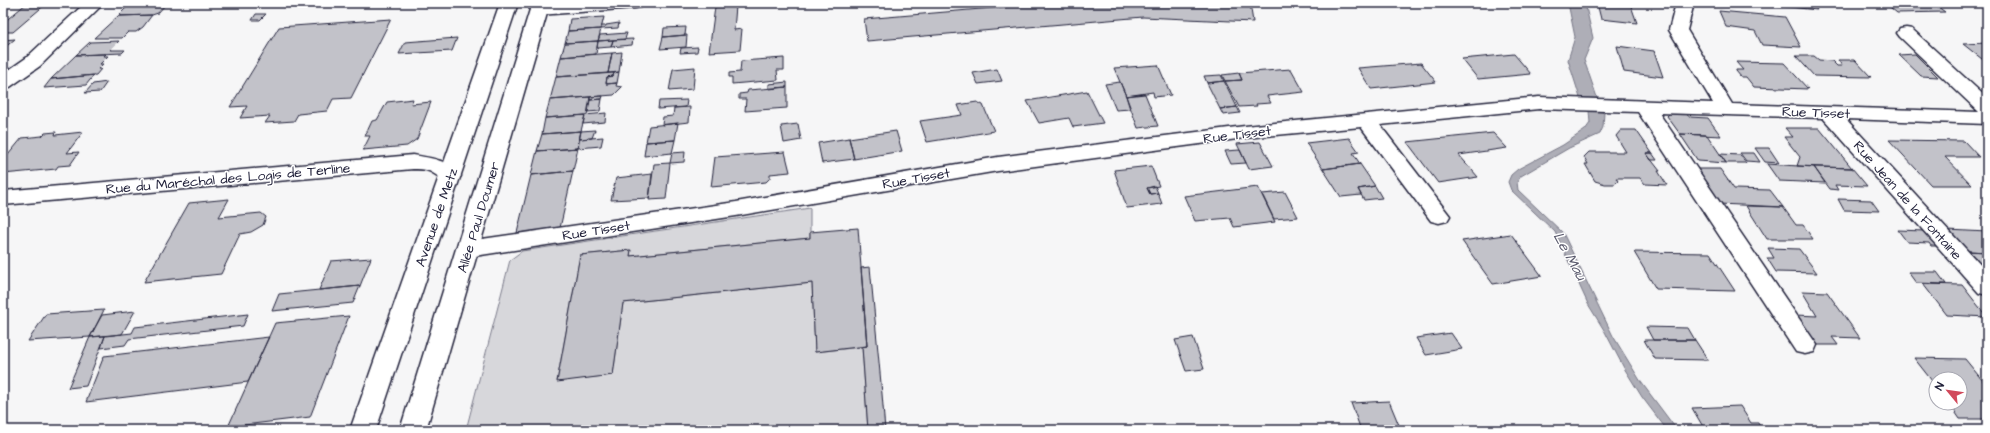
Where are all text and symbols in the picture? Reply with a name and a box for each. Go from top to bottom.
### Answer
street label: Rue Tisset [1781,102,1851,124]
street label: Rue Tisset [1202,121,1273,149]
street label: Rue Jean de la Fontaine [1848,137,1967,265]
street label: Rue du Maréchal des Logis de Terline [105,158,351,200]
street label: Allée Paul Doumer [453,159,505,275]
street label: Rue Tisset [881,163,952,195]
street label: Avenue de Metz [411,165,463,269]
street label: Rue Tisset [561,216,632,246]
water label: Le Mau [1548,228,1592,285]
north arrow [1928,371,1968,411]
text: N [1931,380,1948,393]

